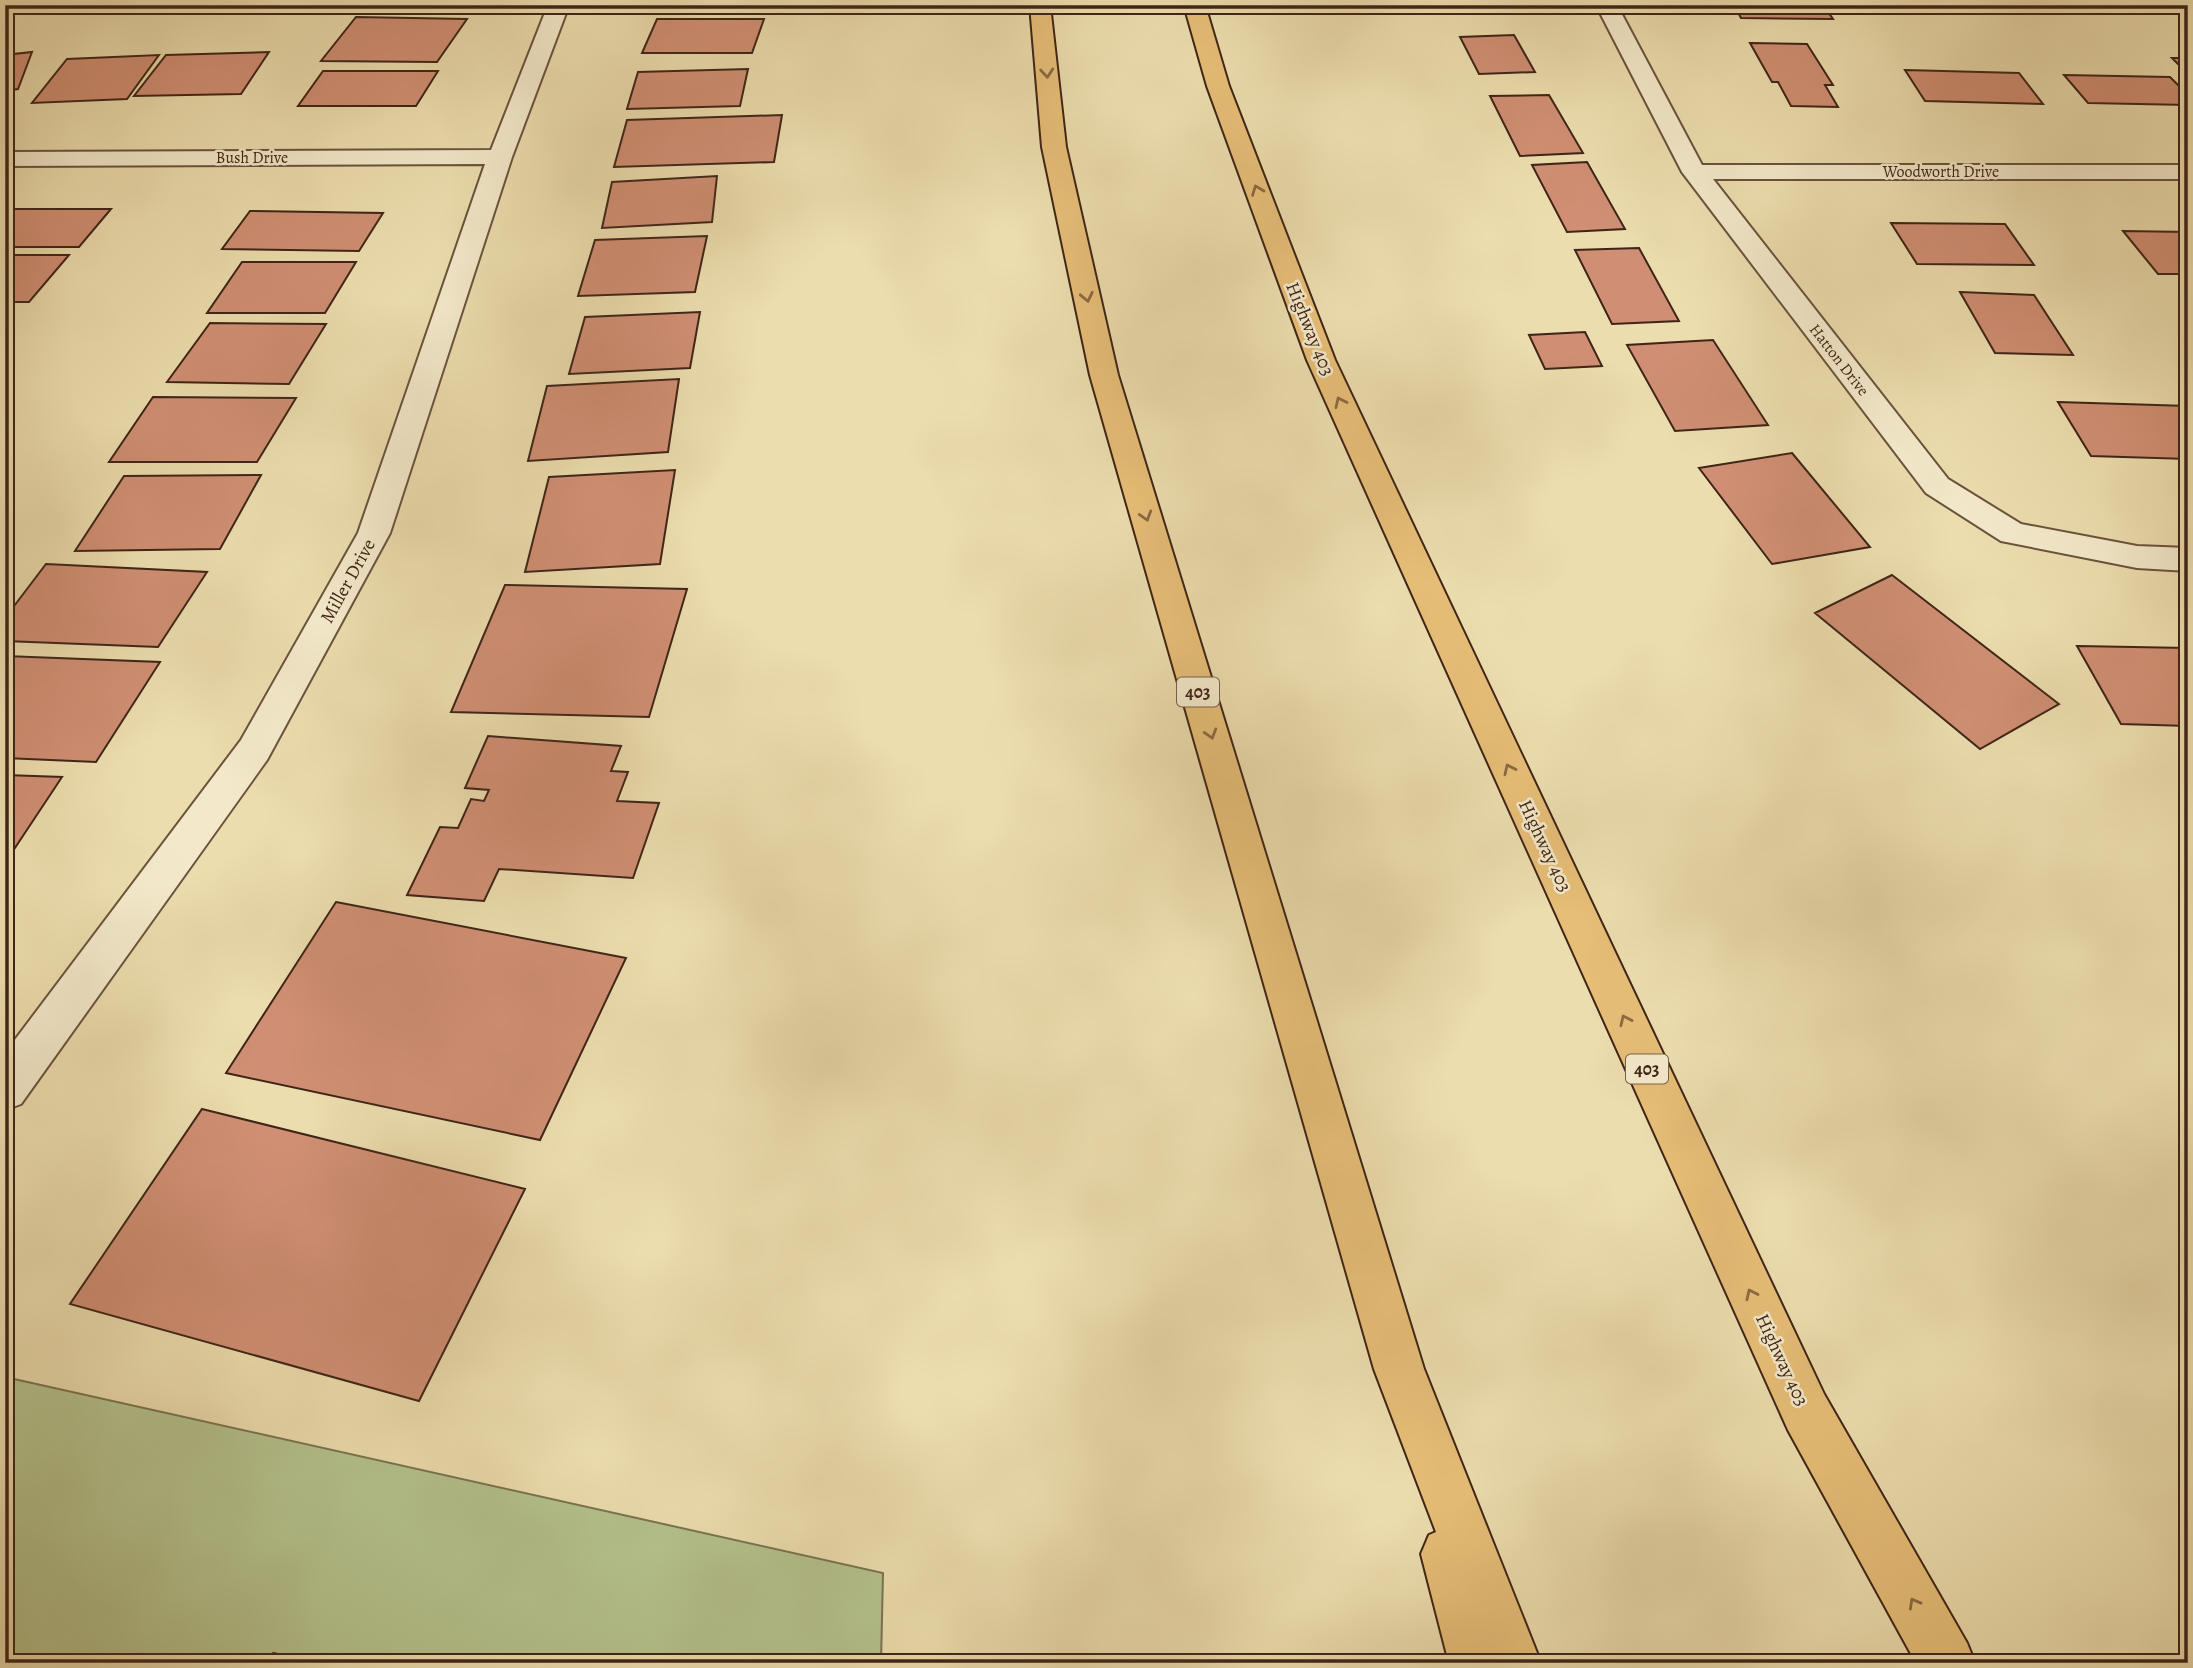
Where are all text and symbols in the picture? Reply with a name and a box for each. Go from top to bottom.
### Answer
one-way arrow [1039,68,1054,79]
street label: Bush Drive [216,147,288,169]
street label: Woodworth Drive [1882,161,1999,183]
one-way arrow [1251,184,1265,197]
street label: Highway 403 [1279,278,1341,380]
one-way arrow [1079,291,1093,303]
street label: Hatton Drive [1804,320,1874,400]
one-way arrow [1334,397,1348,409]
one-way arrow [1138,510,1153,522]
street label: Miller Drive [314,534,382,628]
road number: 403 [1177,678,1219,706]
one-way arrow [1203,728,1217,740]
one-way arrow [1504,764,1518,776]
street label: Highway 403 [1512,796,1578,896]
one-way arrow [1619,1015,1633,1027]
road number: 403 [1626,1054,1668,1084]
one-way arrow [1745,1289,1759,1301]
street label: Highway 403 [1749,1310,1815,1410]
one-way arrow [1909,1598,1922,1611]

